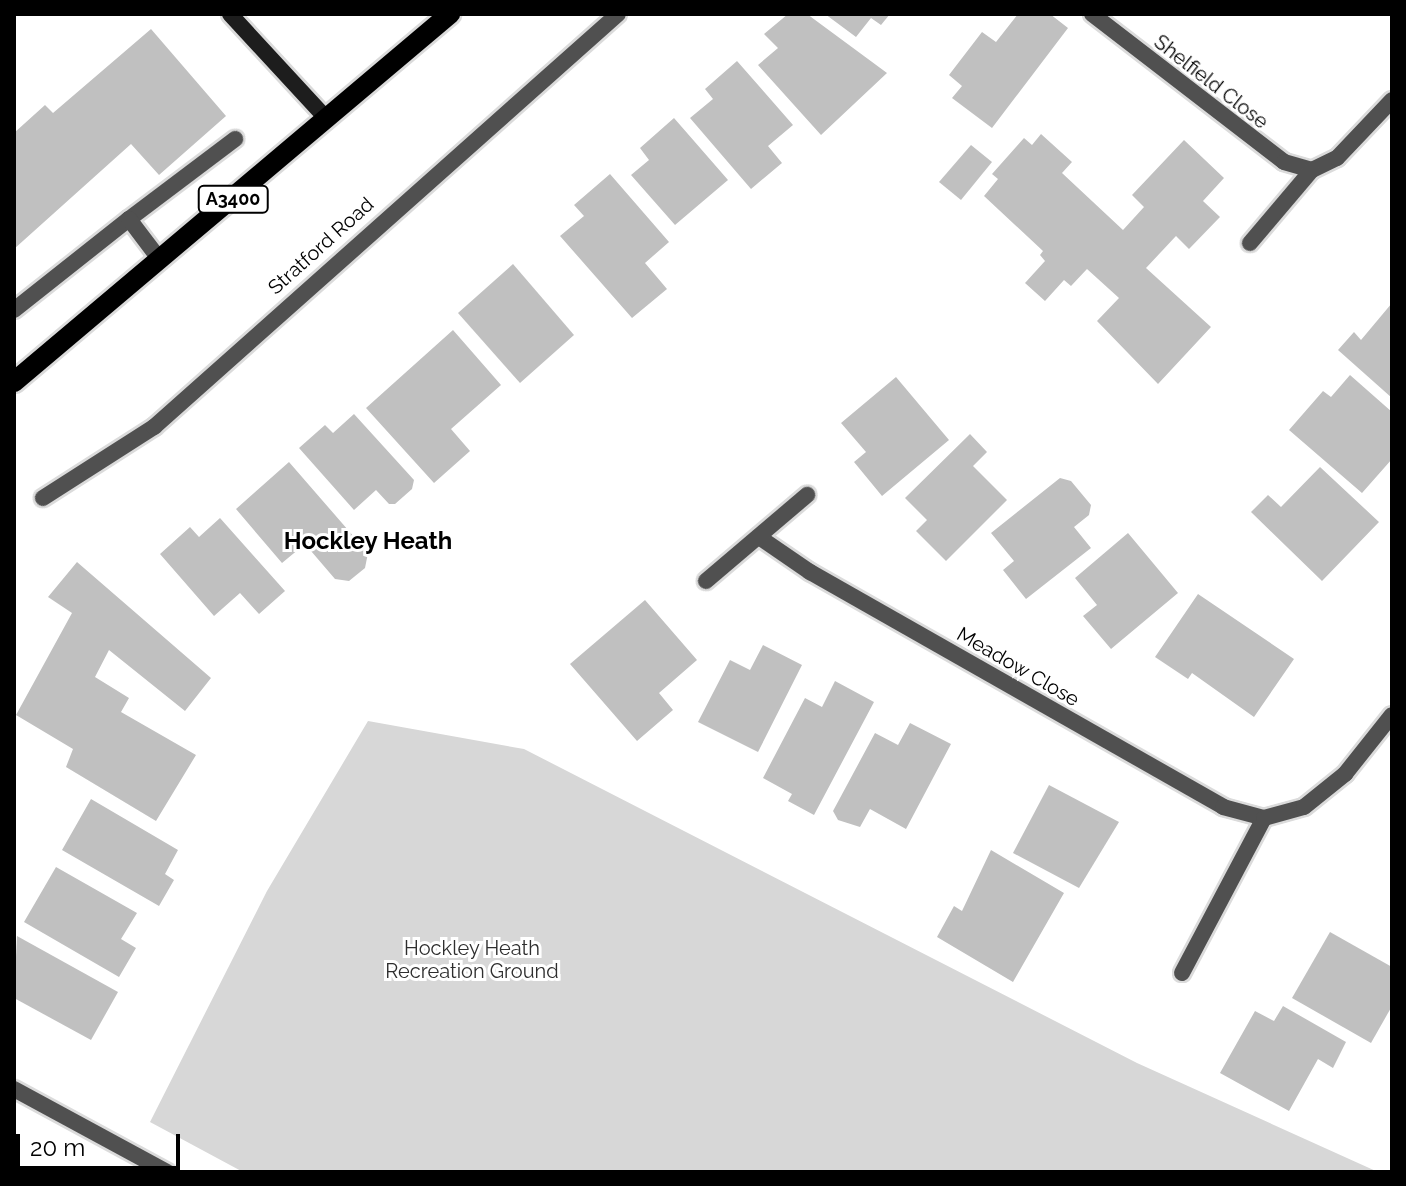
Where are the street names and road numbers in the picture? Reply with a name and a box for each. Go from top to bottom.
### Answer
street label: Shelfield Close [1149,30,1273,134]
road number: A3400 [197,185,269,213]
street label: Stratford Road [263,192,379,300]
street label: Meadow Close [952,622,1084,712]

